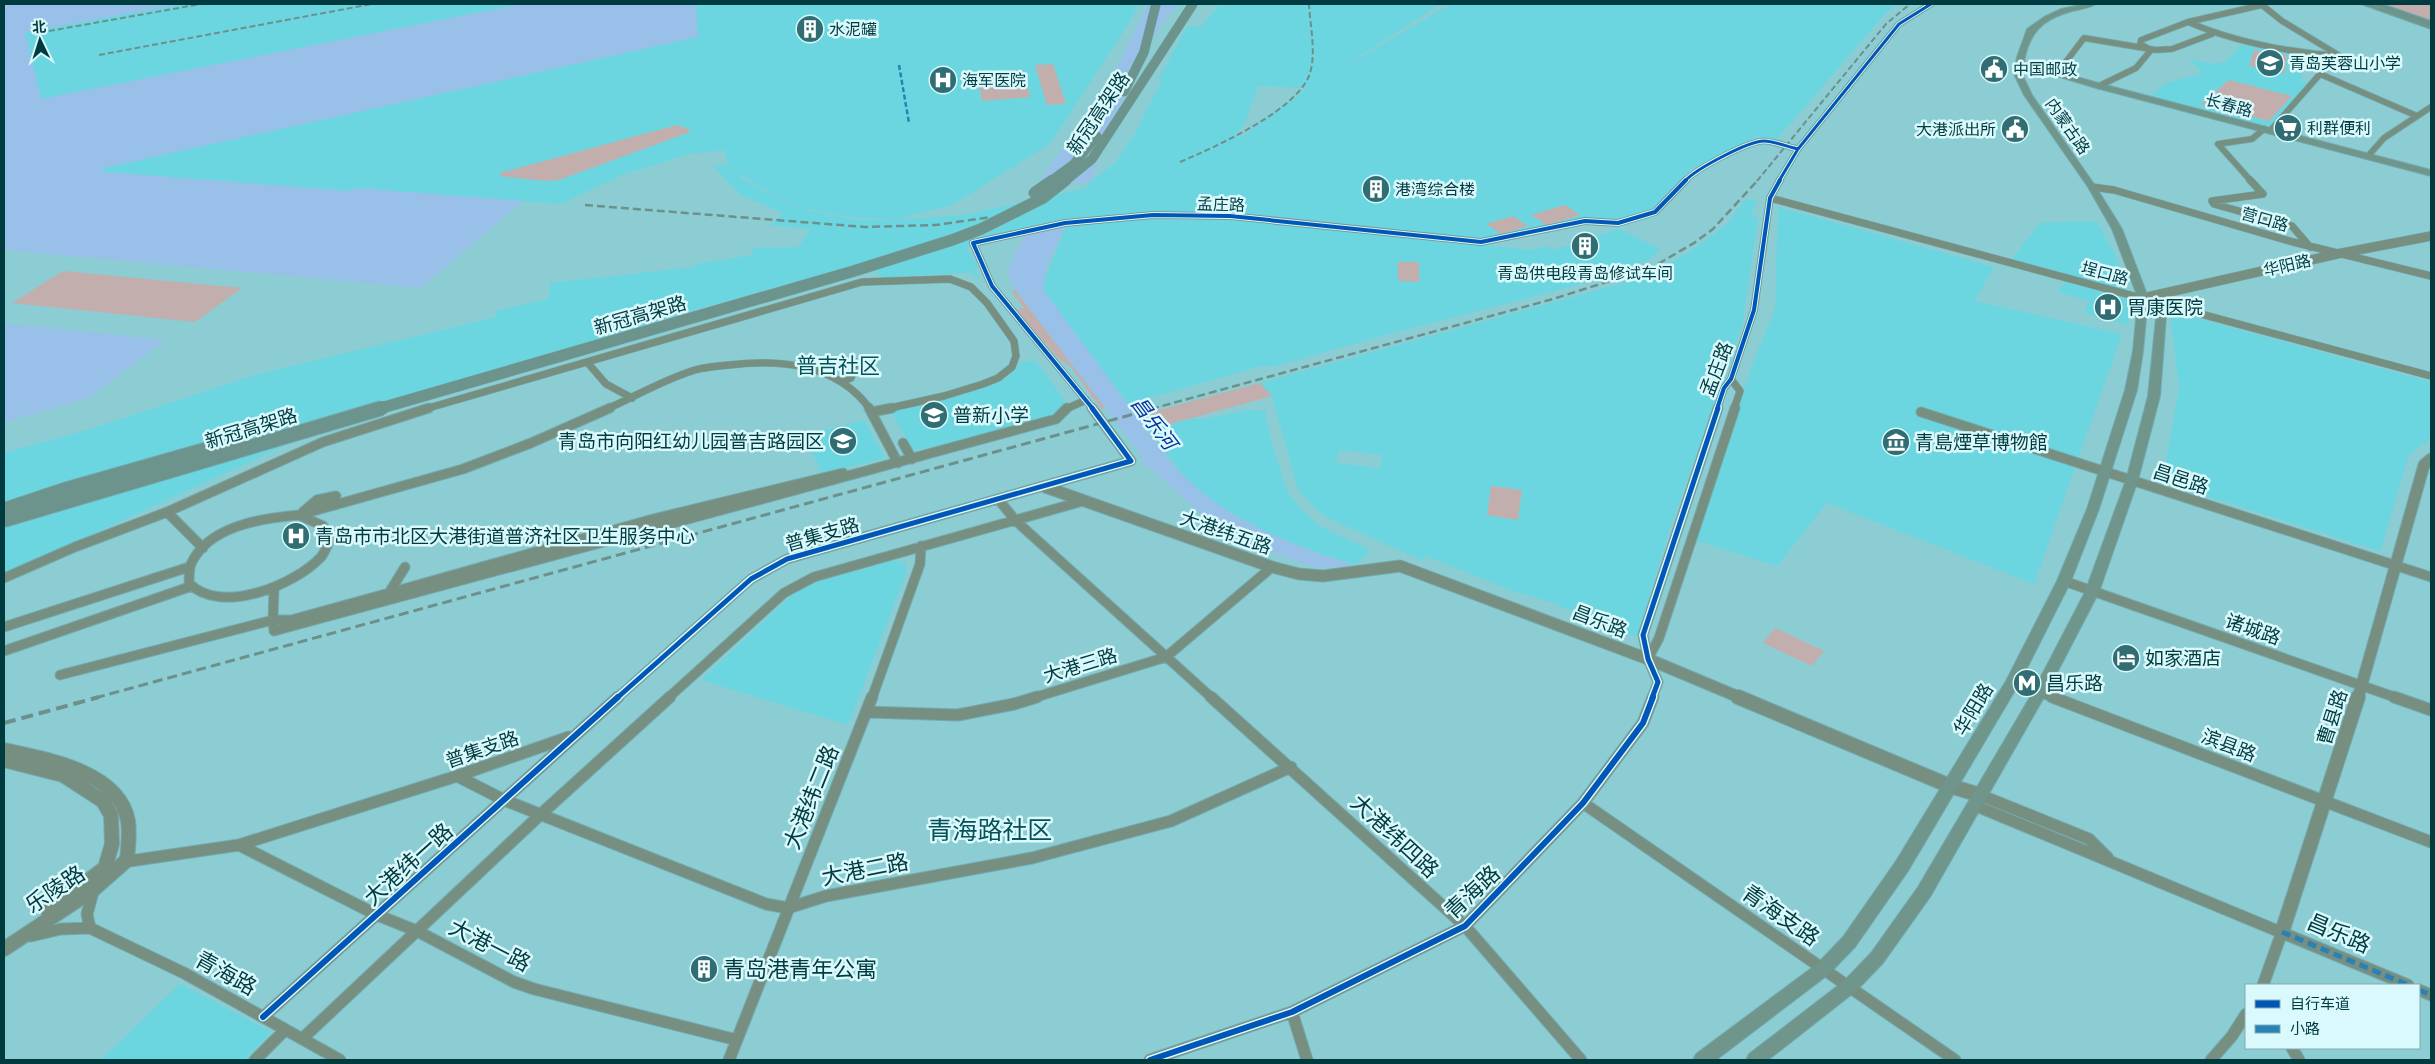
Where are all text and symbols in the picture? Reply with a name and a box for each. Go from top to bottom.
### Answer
building icon: 水泥罐 [795,14,825,44]
north arrow [15,15,65,65]
text: 北 [31,18,47,36]
place label: 水泥罐 [829,19,877,39]
school or university icon: 青岛芙蓉山小学 [2255,48,2285,78]
place label: 青岛芙蓉山小学 [2289,53,2401,73]
public building icon: 中国邮政 [1979,54,2009,84]
place label: 中国邮政 [2013,59,2077,79]
hospital icon: 海军医院 [928,65,958,95]
street label: 新冠高架路 [1061,67,1135,159]
place label: 海军医院 [962,70,1026,90]
street label: 长春路 [2203,89,2255,121]
street label: 内蒙古路 [2041,94,2095,158]
supermarket icon: 利群便利 [2273,113,2303,143]
public building icon: 大港派出所 [2000,114,2030,144]
place label: 利群便利 [2307,118,2371,138]
place label: 大港派出所 [1916,119,1996,139]
building icon: 港湾综合楼 [1361,174,1391,204]
place label: 港湾综合楼 [1395,179,1475,199]
street label: 孟庄路 [1197,193,1245,215]
street label: 营口路 [2239,203,2291,235]
building icon: 青岛供电段青岛修试车间 [1570,231,1600,261]
street label: 华阳路 [2261,250,2313,280]
street label: 埕口路 [2079,257,2131,289]
place label: 青岛供电段青岛修试车间 [1497,263,1673,283]
street label: 新冠高架路 [591,290,689,340]
hospital icon: 胃康医院 [2093,292,2123,322]
place label: 胃康医院 [2127,295,2203,319]
street label: 孟庄路 [1695,338,1737,400]
district label: 普吉社区 [796,352,880,378]
water label: 昌乐河 [1126,391,1185,457]
school or university icon: 普新小学 [919,400,949,430]
street label: 新冠高架路 [202,403,300,453]
place label: 普新小学 [953,403,1029,427]
school or university icon: 青岛市向阳红幼儿园普吉路园区 [828,426,858,456]
museum icon: 青島煙草博物館 [1881,427,1911,457]
place label: 青岛市向阳红幼儿园普吉路园区 [558,429,824,453]
place label: 青島煙草博物館 [1915,430,2048,454]
street label: 昌邑路 [2150,459,2212,499]
street label: 大港纬五路 [1177,505,1275,559]
street label: 普集支路 [782,512,862,556]
hospital icon: 青岛市市北区大港街道普济社区卫生服务中心 [281,521,311,551]
place label: 青岛市市北区大港街道普济社区卫生服务中心 [315,524,695,548]
street label: 昌乐路 [1569,600,1631,642]
street label: 诸城路 [2222,608,2284,650]
street label: 大港三路 [1040,642,1120,688]
hotel icon: 如家酒店 [2111,643,2141,673]
place label: 如家酒店 [2145,646,2221,670]
metro station icon: 昌乐路 [2012,668,2042,698]
place label: 昌乐路 [2046,671,2103,695]
street label: 华阳路 [1948,678,1998,740]
street label: 曹县路 [2312,686,2352,748]
street label: 滨县路 [2198,724,2260,766]
street label: 普集支路 [442,725,522,773]
street label: 大港纬二路 [777,741,845,853]
street label: 大港纬四路 [1345,788,1445,884]
district label: 青海路社区 [927,814,1053,845]
street label: 大港纬一路 [358,817,458,911]
street label: 大港二路 [819,847,911,891]
street label: 乐陵路 [20,859,90,919]
street label: 青海路 [1438,859,1506,925]
street label: 青海支路 [1737,878,1825,952]
street label: 昌乐路 [2303,907,2375,959]
street label: 大港一路 [444,913,536,977]
street label: 青海路 [190,945,262,1001]
building icon: 青岛港青年公寓 [689,954,719,984]
place label: 青岛港青年公寓 [723,955,877,983]
legend [2245,984,2420,1049]
text: 自行车道 [2290,994,2350,1013]
text: 小路 [2290,1019,2320,1038]

